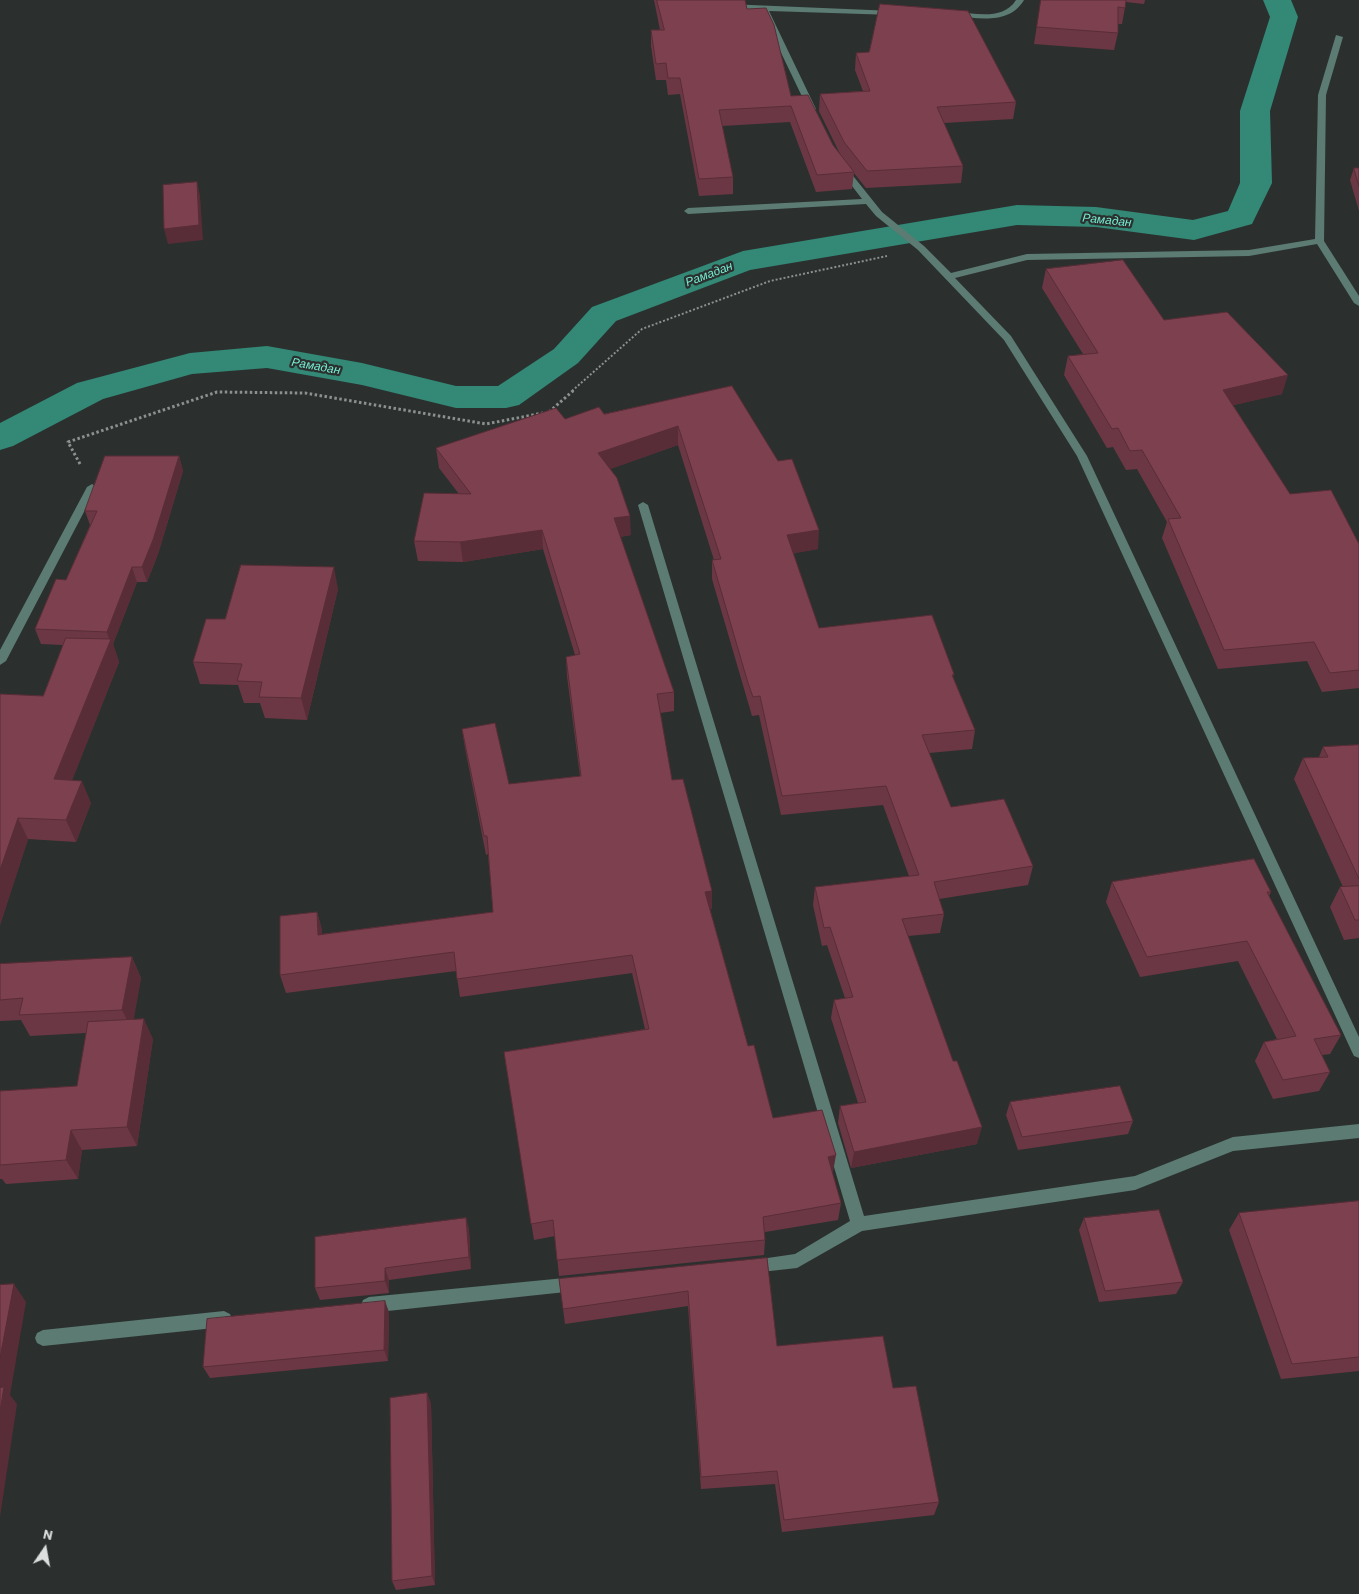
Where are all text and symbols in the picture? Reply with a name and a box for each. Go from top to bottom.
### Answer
water label: Рамадан [1082,210,1132,230]
water label: Рамадан [683,258,735,290]
water label: Рамадан [290,355,342,377]
north arrow [20,1524,70,1574]
text: N [42,1525,55,1543]

